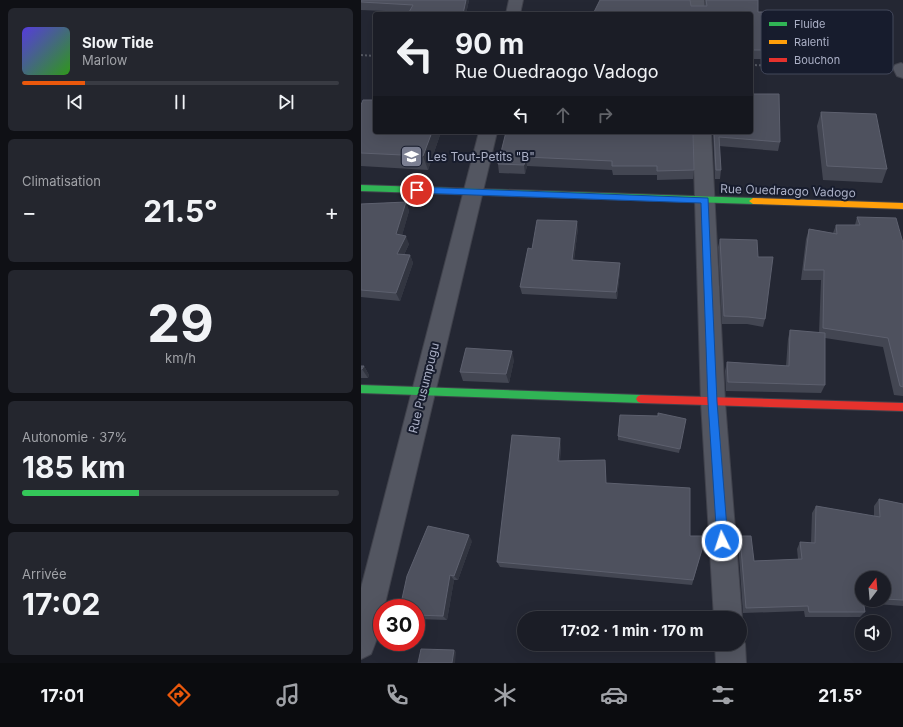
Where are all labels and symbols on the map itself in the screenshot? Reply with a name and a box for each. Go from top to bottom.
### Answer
legend [761,10,893,74]
text: Fluide [794,17,825,31]
text: Ralenti [794,35,829,49]
text: Bouchon [794,53,840,67]
school or university icon: Les Tout-Petits "B" [398,144,424,170]
place label: Les Tout-Petits "B" [427,149,535,164]
pin [400,173,434,207]
street label: Rue Ouedraogo Vadogo [720,181,856,200]
street label: Rue Pusumpugu [405,341,442,435]
position arrow [701,520,743,562]
north arrow [855,571,891,607]
speed limit sign: 30 [373,599,425,651]

